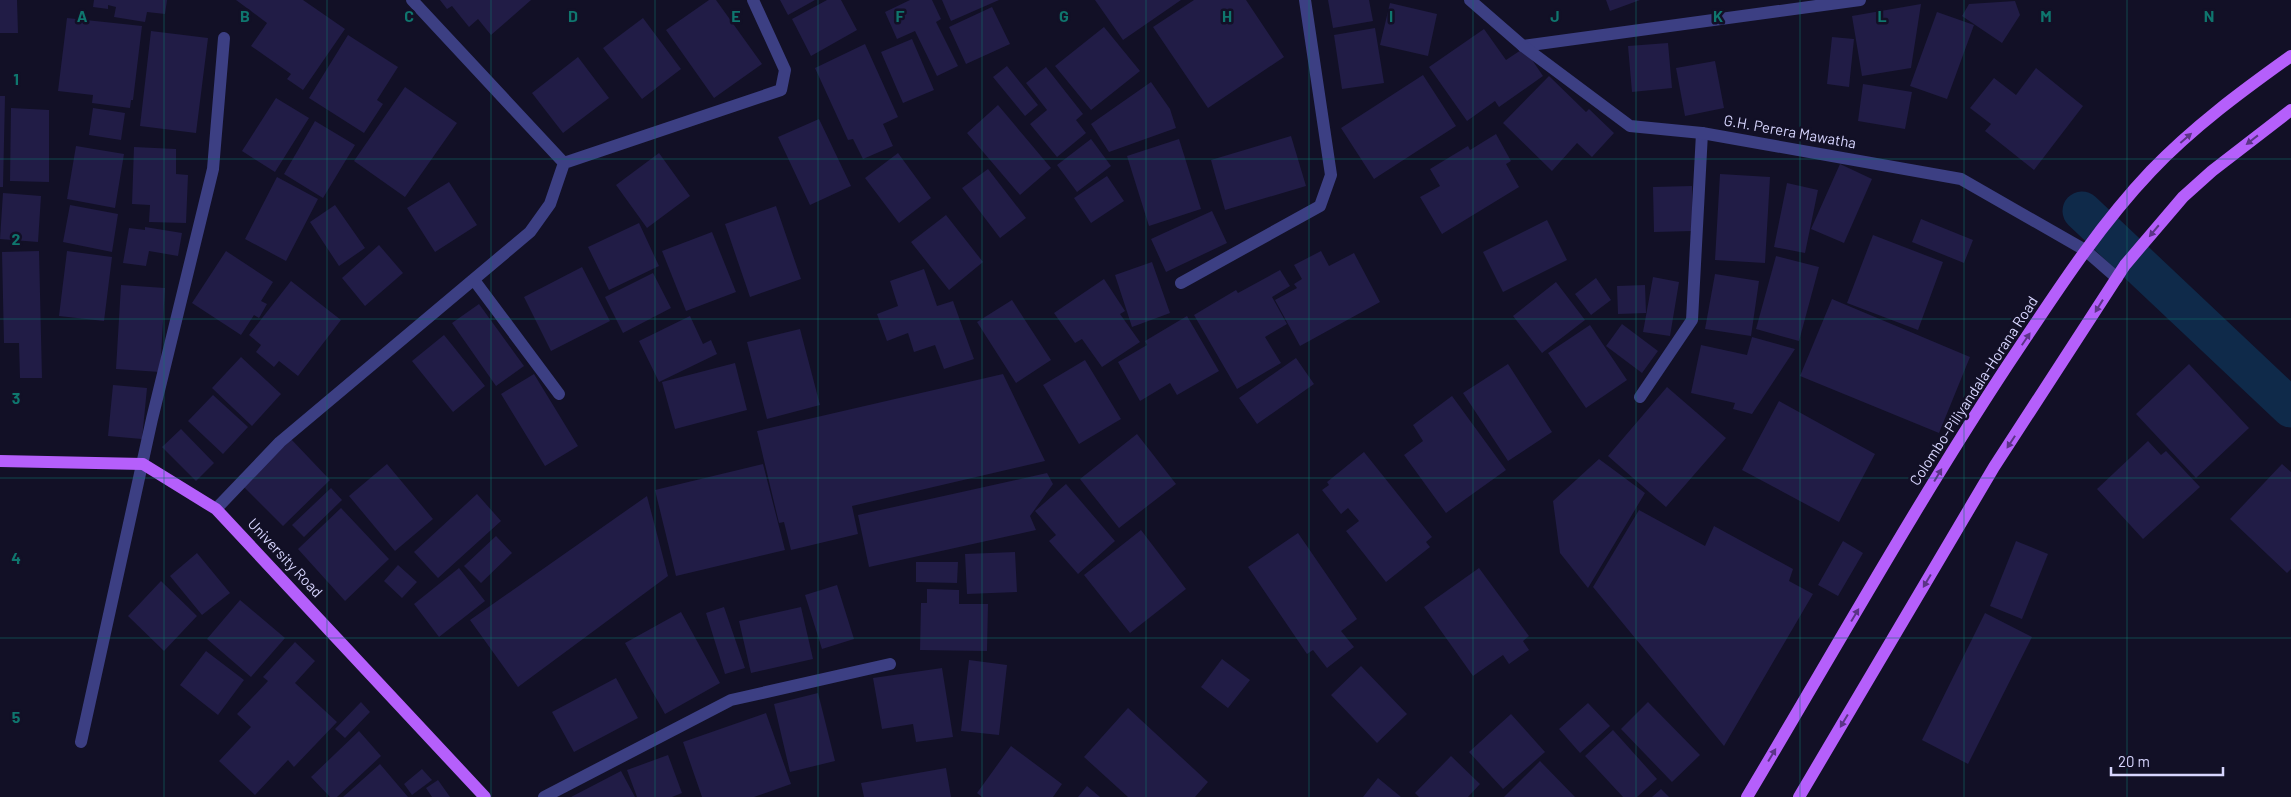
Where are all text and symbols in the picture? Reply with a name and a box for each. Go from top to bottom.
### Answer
text: A [77,6,88,25]
text: B [240,6,250,25]
text: C [404,6,414,25]
text: D [568,6,578,25]
text: E [731,6,741,25]
text: F [896,6,905,25]
text: G [1059,6,1069,25]
text: H [1222,6,1232,25]
text: I [1389,6,1393,25]
text: J [1550,6,1560,25]
text: K [1713,6,1723,25]
text: L [1877,6,1887,25]
text: M [2040,6,2052,25]
text: N [2204,6,2214,25]
text: 1 [13,69,19,88]
street label: G.H. Perera Mawatha [1723,111,1858,152]
one-way arrow [2179,132,2192,143]
one-way arrow [2246,135,2259,146]
one-way arrow [2149,225,2160,237]
text: 2 [12,229,21,248]
street label: Colombo-Piliyandala-Horana Road [1905,293,2041,488]
one-way arrow [2094,299,2104,312]
one-way arrow [2021,332,2031,346]
text: 3 [12,388,20,407]
one-way arrow [2006,435,2016,449]
one-way arrow [1933,469,1942,482]
street label: University Road [245,514,327,601]
text: 4 [11,548,21,567]
one-way arrow [1922,575,1931,588]
one-way arrow [1850,609,1859,622]
text: 5 [12,707,21,726]
one-way arrow [1839,714,1848,727]
scale bar [2111,744,2224,776]
one-way arrow [1768,748,1776,763]
text: 20 m [2118,752,2150,770]

